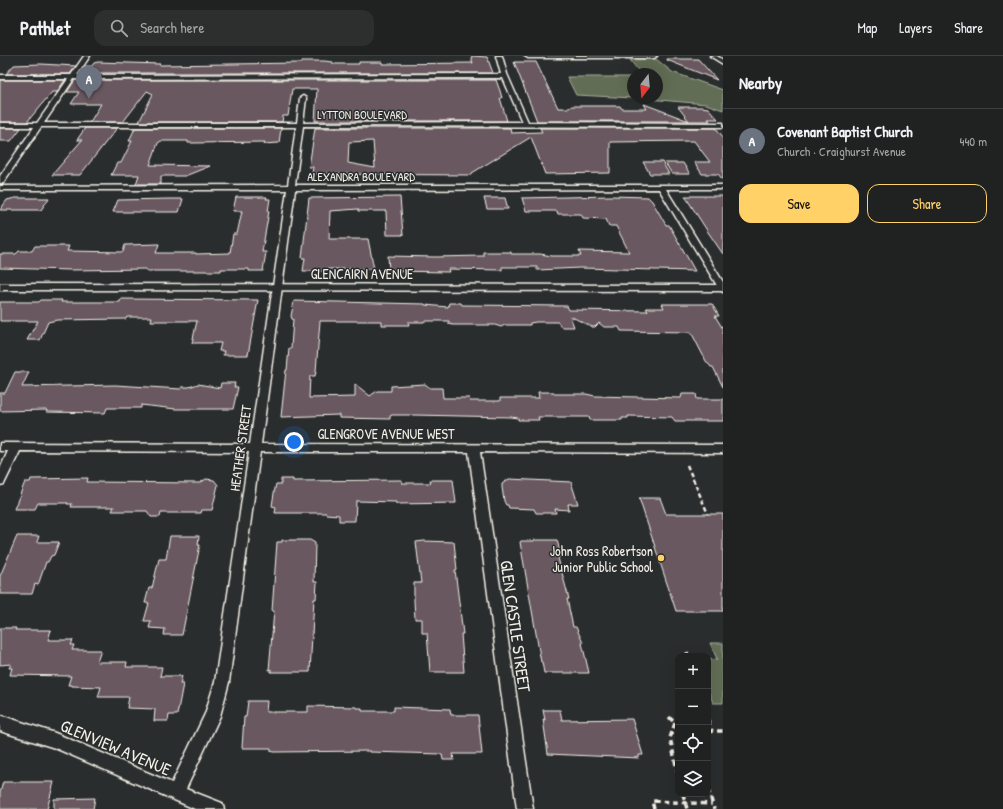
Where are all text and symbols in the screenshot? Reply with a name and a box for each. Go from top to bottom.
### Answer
search box [94,10,374,46]
text: Pathlet [20,15,70,41]
icon: search [108,17,130,39]
text: Search here [140,17,204,38]
text: Map [857,18,877,37]
text: Layers [899,18,932,37]
text: Share [954,18,983,37]
pin: A [76,66,102,99]
north arrow [627,68,663,104]
text: Nearby [739,71,782,94]
street label: LYTTON BOULEVARD [317,106,407,123]
text: Covenant Baptist Church [777,121,913,142]
text: A [749,132,755,150]
text: 440 m [960,132,987,150]
text: Church · Craighurst Avenue [777,142,906,160]
street label: ALEXANDRA BOULEVARD [307,168,415,185]
button: Save [739,184,859,223]
button: Share [867,184,987,223]
street label: GLENCAIRN AVENUE [311,264,413,283]
street label: HEATHER STREET [225,403,256,492]
street label: GLENGROVE AVENUE WEST [318,424,455,443]
your location [284,432,304,452]
place label: John Ross Robertson Junior Public School [550,541,653,576]
marker: John Ross Robertson Junior Public School [656,553,666,563]
street label: GLEN CASTLE STREET [495,559,537,694]
map controls [675,653,711,797]
button: + [675,653,711,689]
button: − [675,689,711,725]
street label: GLENVIEW AVENUE [57,713,175,781]
button: locate [675,725,711,761]
button: layers [675,761,711,797]

